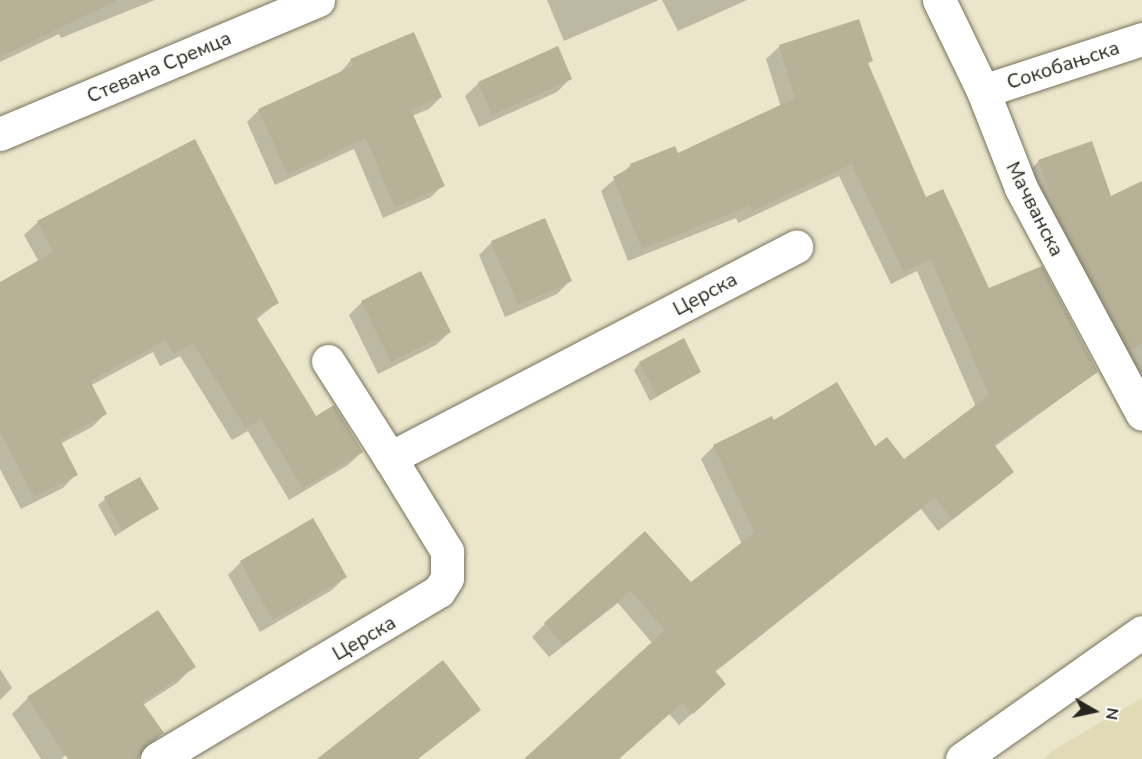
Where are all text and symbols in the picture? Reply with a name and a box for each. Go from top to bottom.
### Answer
street label: Стевана Сремца [83,26,235,108]
street label: Сокобањска [1004,36,1122,94]
street label: Мачванска [1001,158,1069,260]
street label: Церска [669,267,741,321]
street label: Церска [328,610,400,666]
north arrow [1064,681,1124,741]
text: N [1100,706,1124,721]

